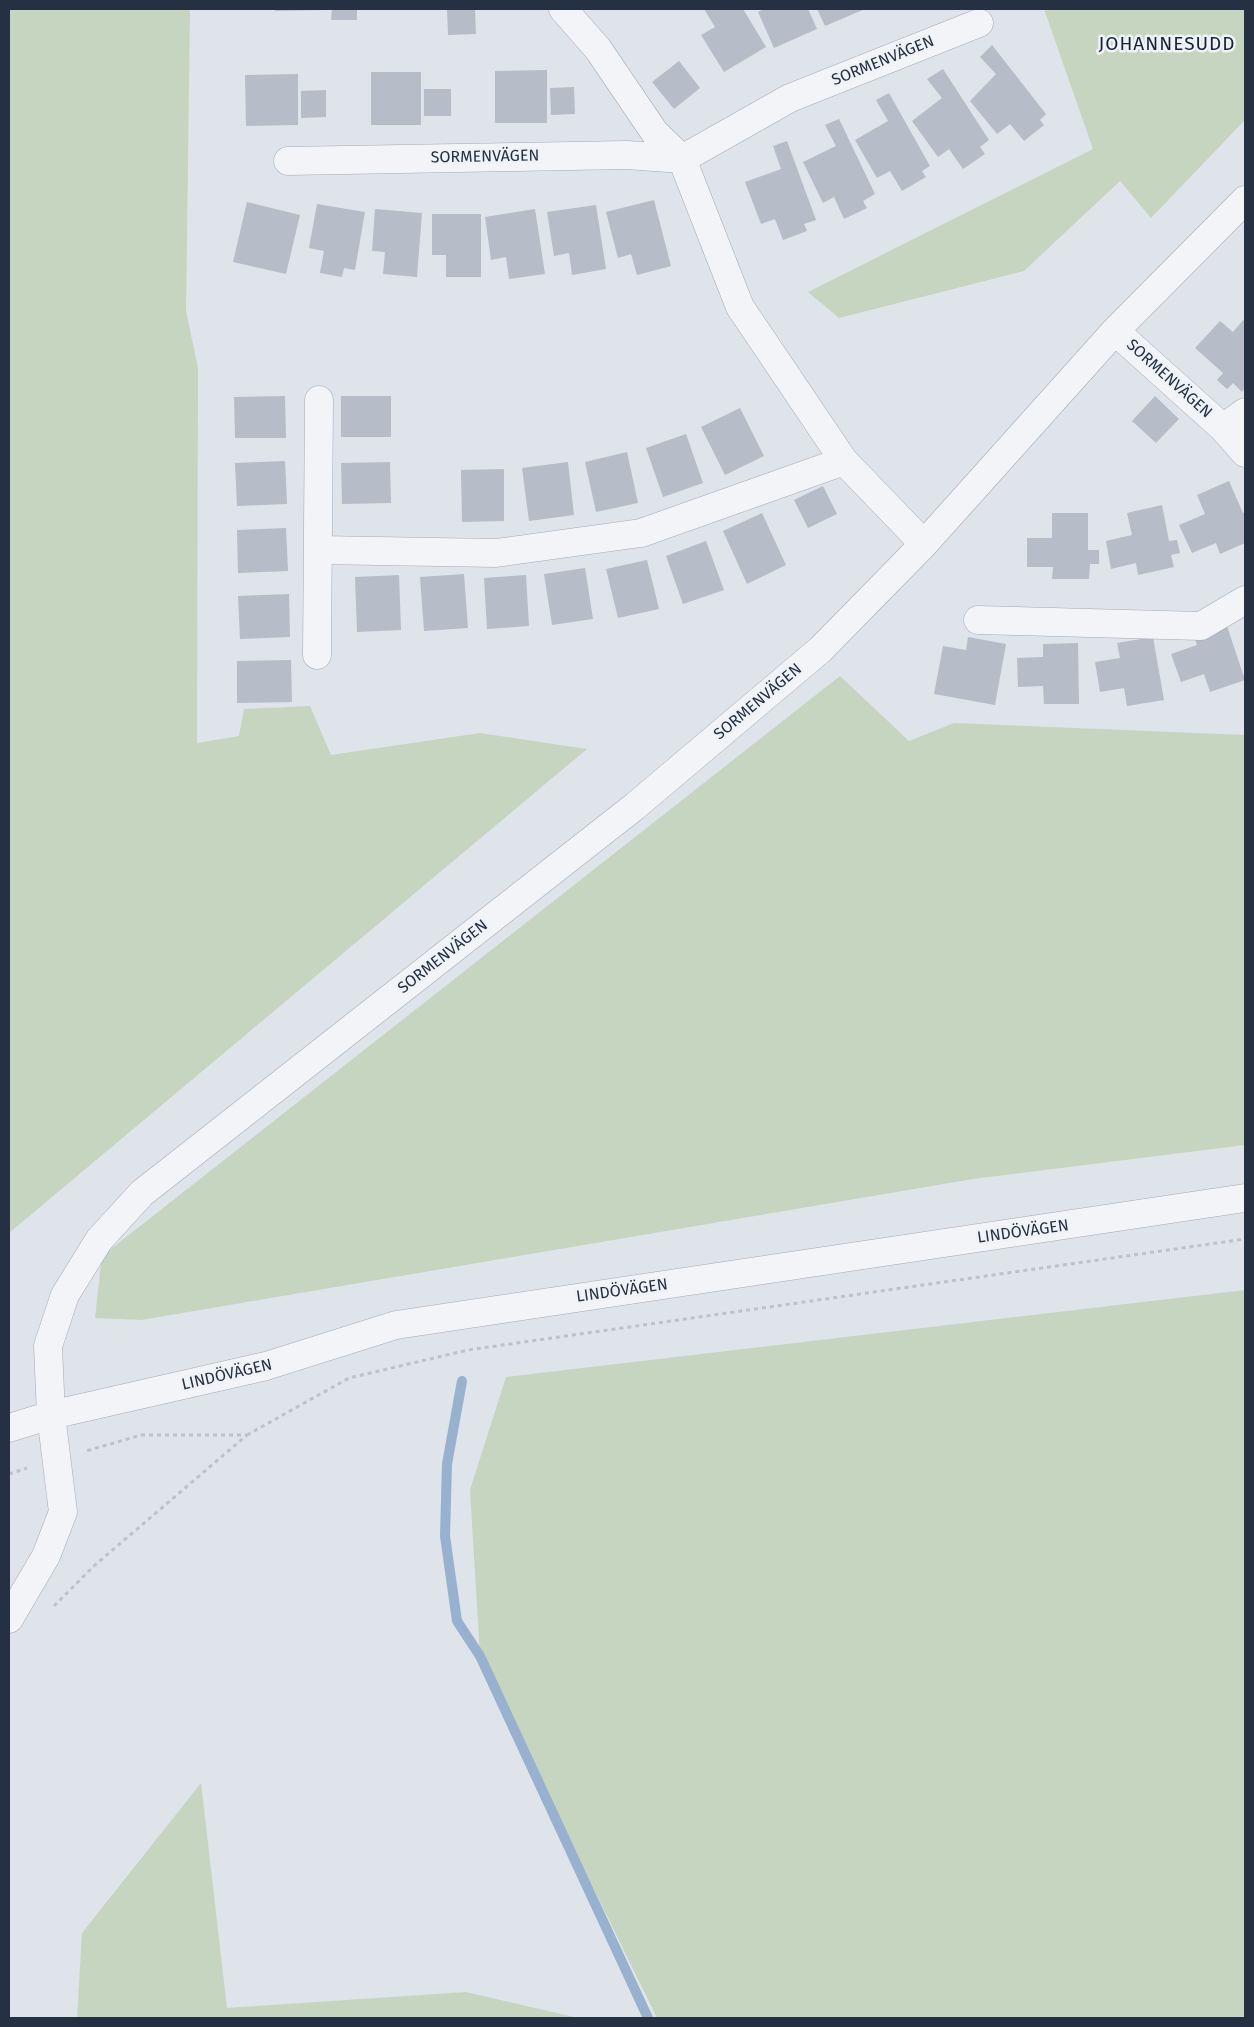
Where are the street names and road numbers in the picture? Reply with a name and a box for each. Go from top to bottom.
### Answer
street label: SORMENVÄGEN [829,32,937,90]
street label: SORMENVÄGEN [431,146,539,168]
street label: SORMENVÄGEN [1122,336,1216,422]
street label: SORMENVÄGEN [710,660,806,744]
street label: SORMENVÄGEN [394,916,492,998]
street label: LINDÖVÄGEN [976,1216,1070,1248]
street label: LINDÖVÄGEN [575,1275,669,1307]
street label: LINDÖVÄGEN [180,1355,274,1395]

